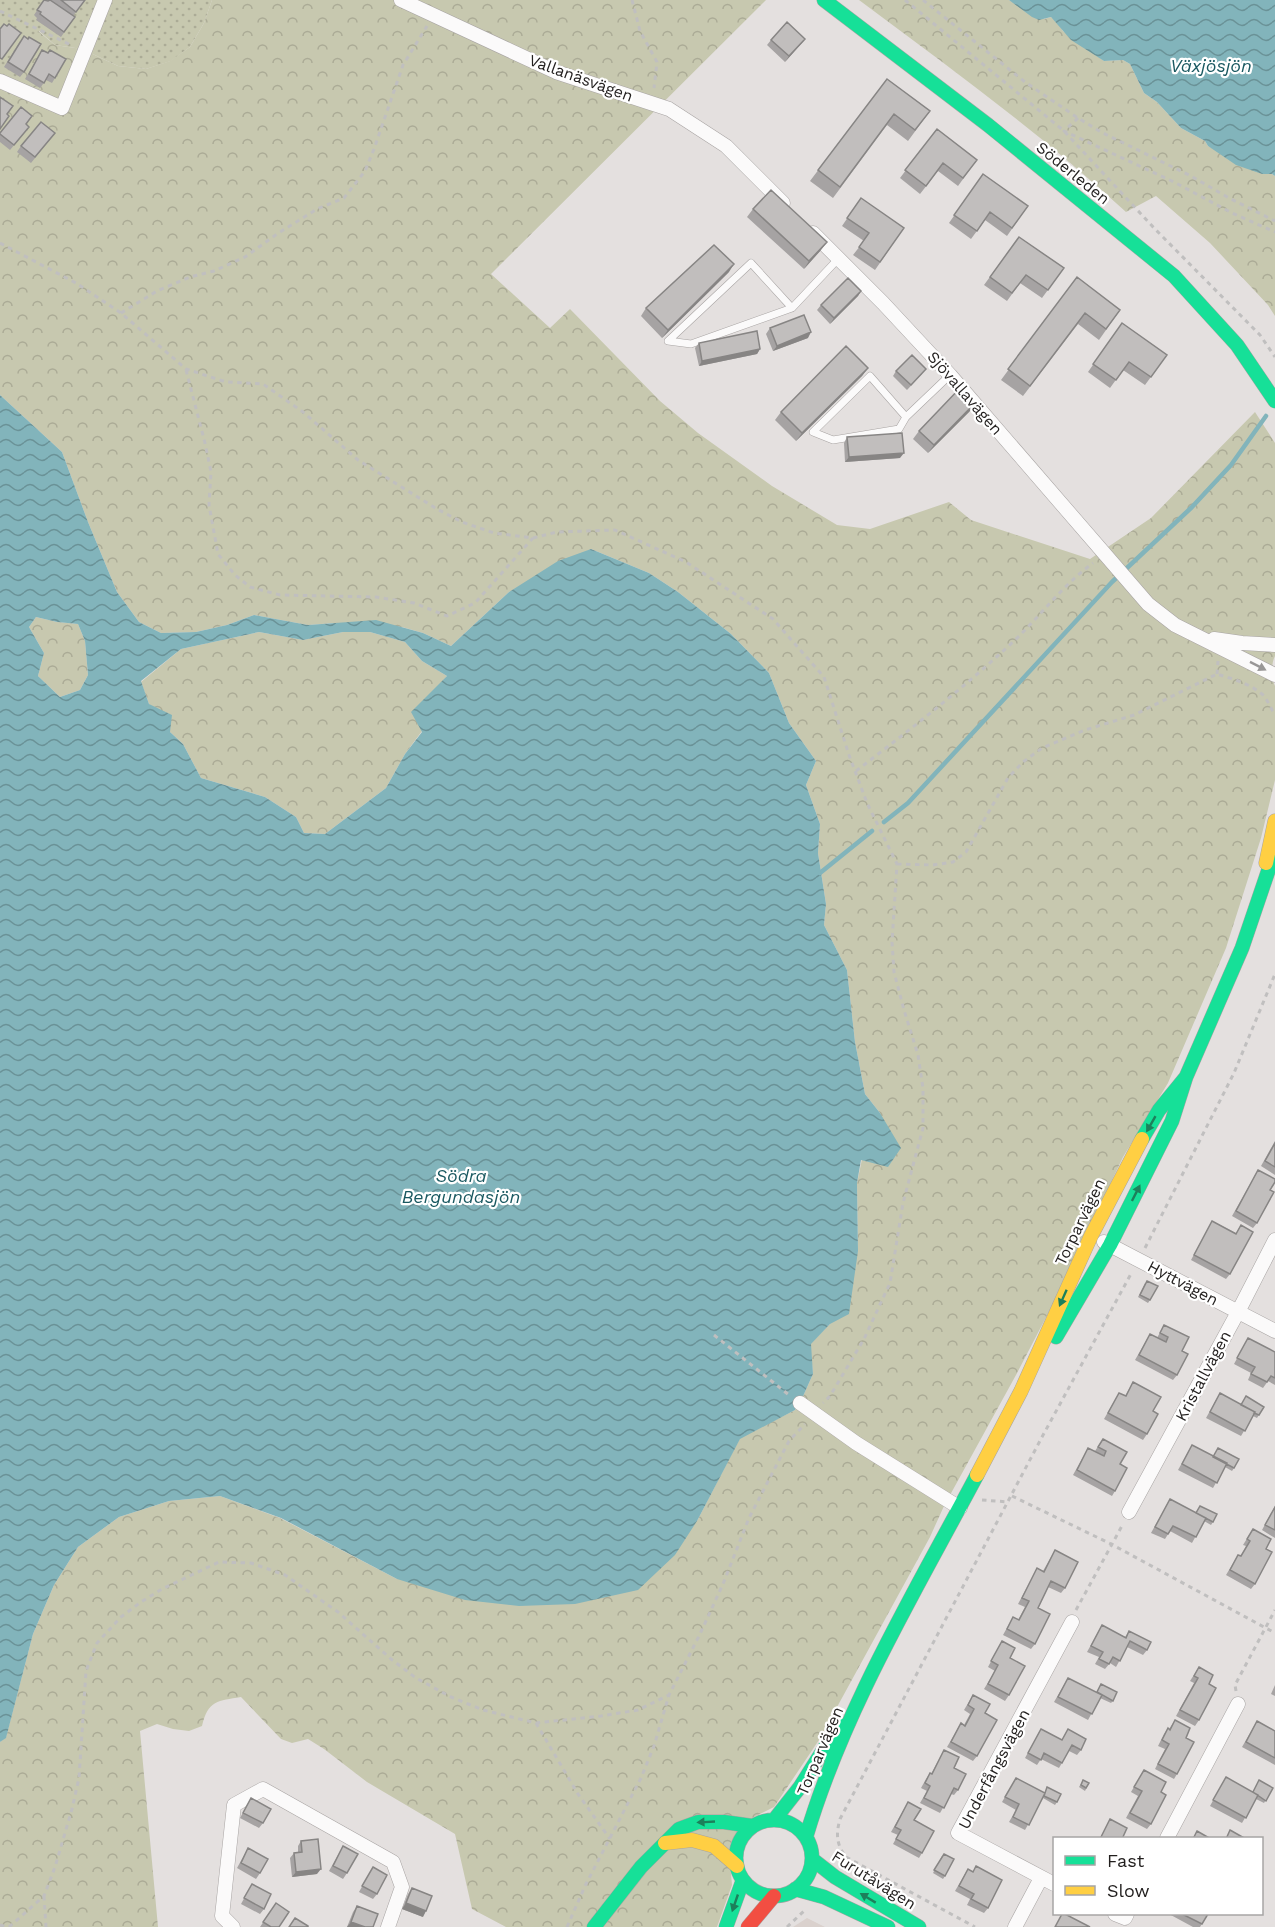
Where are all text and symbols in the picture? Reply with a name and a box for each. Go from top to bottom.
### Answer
street label: Vallanäsvägen [526,50,636,106]
water label: Växjösjön [1170,55,1252,76]
street label: Söderleden [1032,138,1114,208]
street label: Sjövallavägen [924,347,1006,439]
one-way arrow [1249,661,1266,671]
one-way arrow [1146,1116,1156,1133]
water label: Södra Bergundasjön [402,1165,520,1207]
street label: Torparvägen [1051,1175,1109,1269]
one-way arrow [1131,1184,1141,1201]
street label: Hyttvägen [1144,1256,1222,1310]
one-way arrow [1058,1289,1067,1306]
street label: Kristallvägen [1171,1327,1235,1425]
street label: Torparvägen [793,1704,847,1798]
street label: Underfångsvägen [954,1706,1034,1832]
one-way arrow [696,1818,715,1827]
legend [1053,1837,1263,1915]
street label: Furutåvägen [828,1847,920,1913]
text: Fast [1107,1850,1145,1871]
text: Slow [1107,1880,1150,1901]
one-way arrow [859,1893,876,1903]
one-way arrow [730,1895,740,1913]

